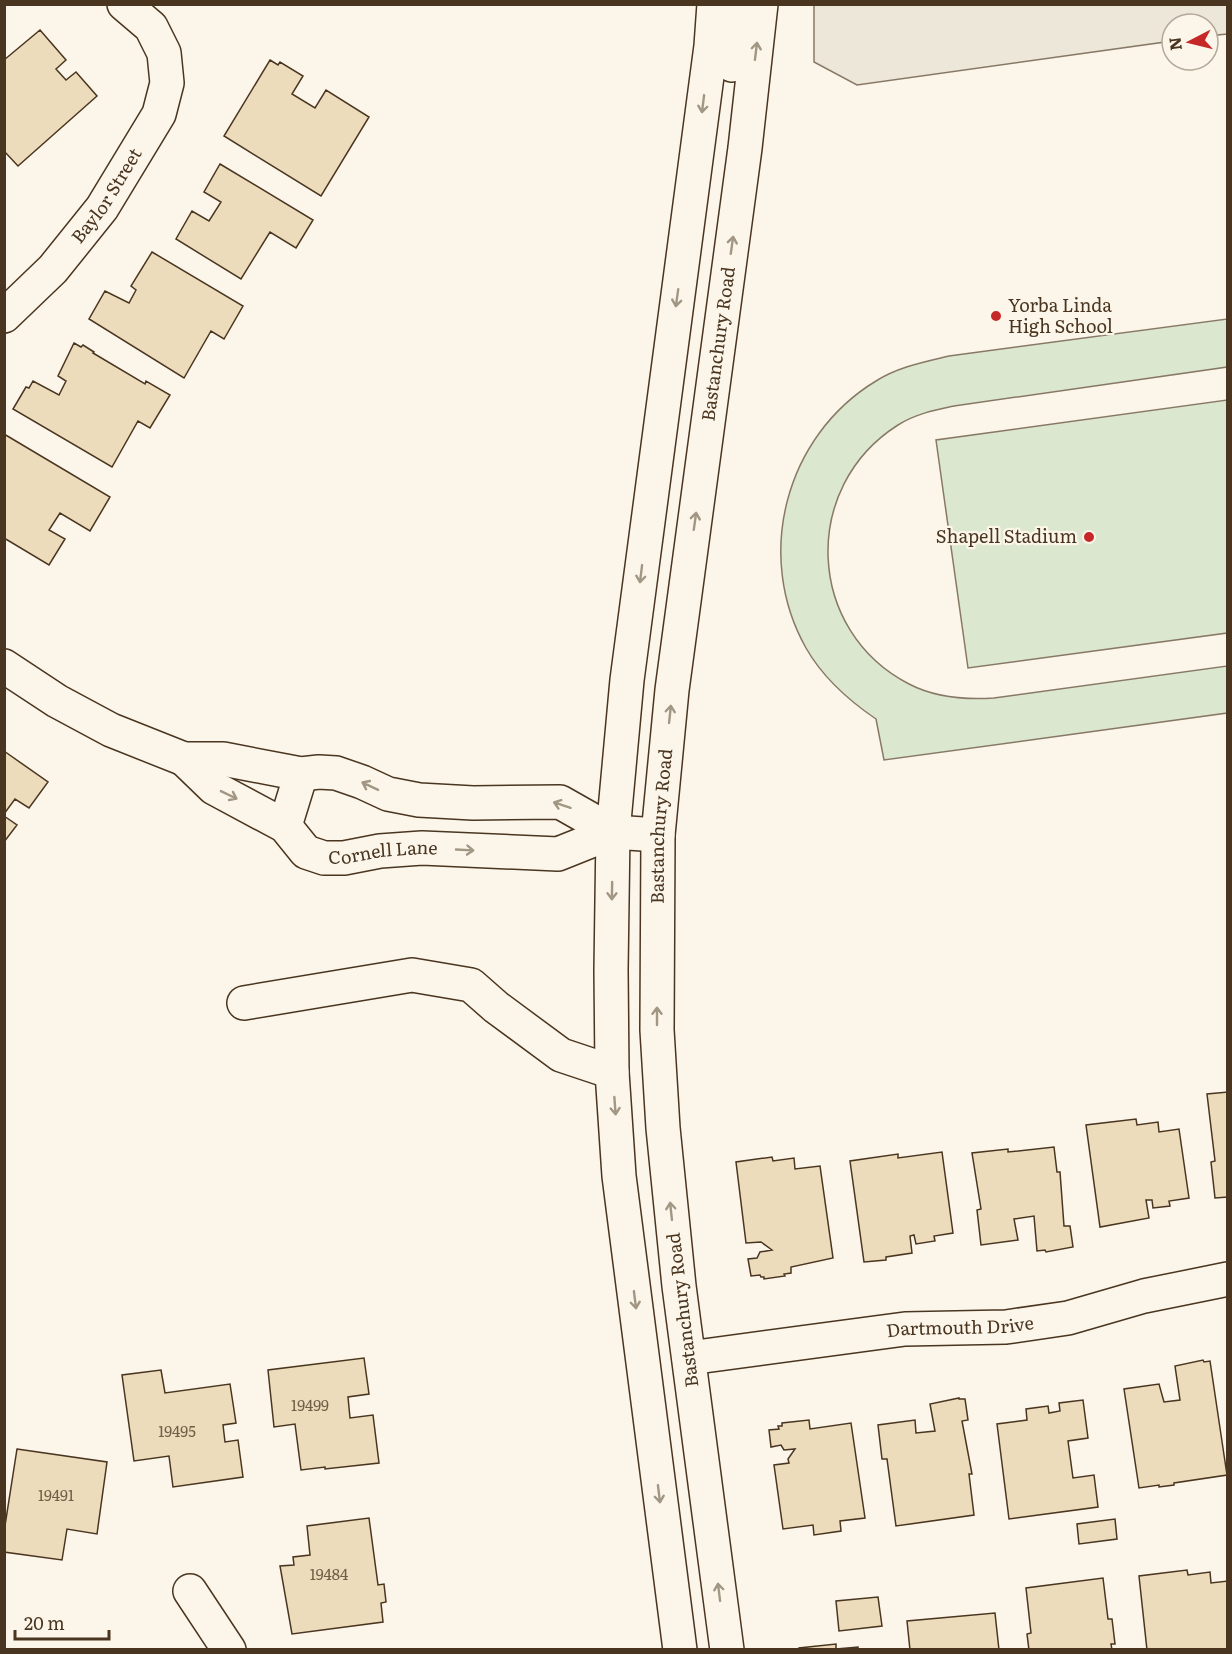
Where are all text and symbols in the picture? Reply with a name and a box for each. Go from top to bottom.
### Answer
north arrow [1160,12,1220,72]
text: N [1161,36,1187,52]
one-way arrow [751,42,762,62]
one-way arrow [698,94,709,114]
street label: Baylor Street [64,141,148,249]
one-way arrow [726,235,737,255]
street label: Bastanchury Road [693,265,741,423]
one-way arrow [672,287,683,307]
place label: Yorba Linda High School [1008,291,1113,339]
marker: Yorba Linda High School [989,309,1003,323]
one-way arrow [689,512,700,532]
place label: Shapell Stadium [936,522,1077,549]
marker: Shapell Stadium [1082,530,1096,544]
one-way arrow [635,564,646,584]
one-way arrow [665,705,676,725]
street label: Bastanchury Road [643,747,678,904]
one-way arrow [361,779,379,791]
one-way arrow [220,790,238,802]
one-way arrow [553,799,571,810]
street label: Cornell Lane [328,833,438,870]
one-way arrow [455,844,475,855]
one-way arrow [606,880,618,900]
one-way arrow [651,1007,663,1027]
one-way arrow [609,1096,620,1116]
one-way arrow [665,1201,676,1221]
street label: Bastanchury Road [659,1231,704,1389]
one-way arrow [630,1290,641,1310]
street label: Dartmouth Drive [884,1308,1035,1343]
house number: 19499 [291,1393,329,1416]
house number: 19495 [158,1419,196,1442]
house number: 19491 [38,1483,74,1506]
one-way arrow [654,1483,665,1503]
house number: 19484 [310,1562,348,1585]
one-way arrow [714,1582,725,1602]
scale bar [15,1603,110,1641]
text: 20 m [24,1609,65,1636]

